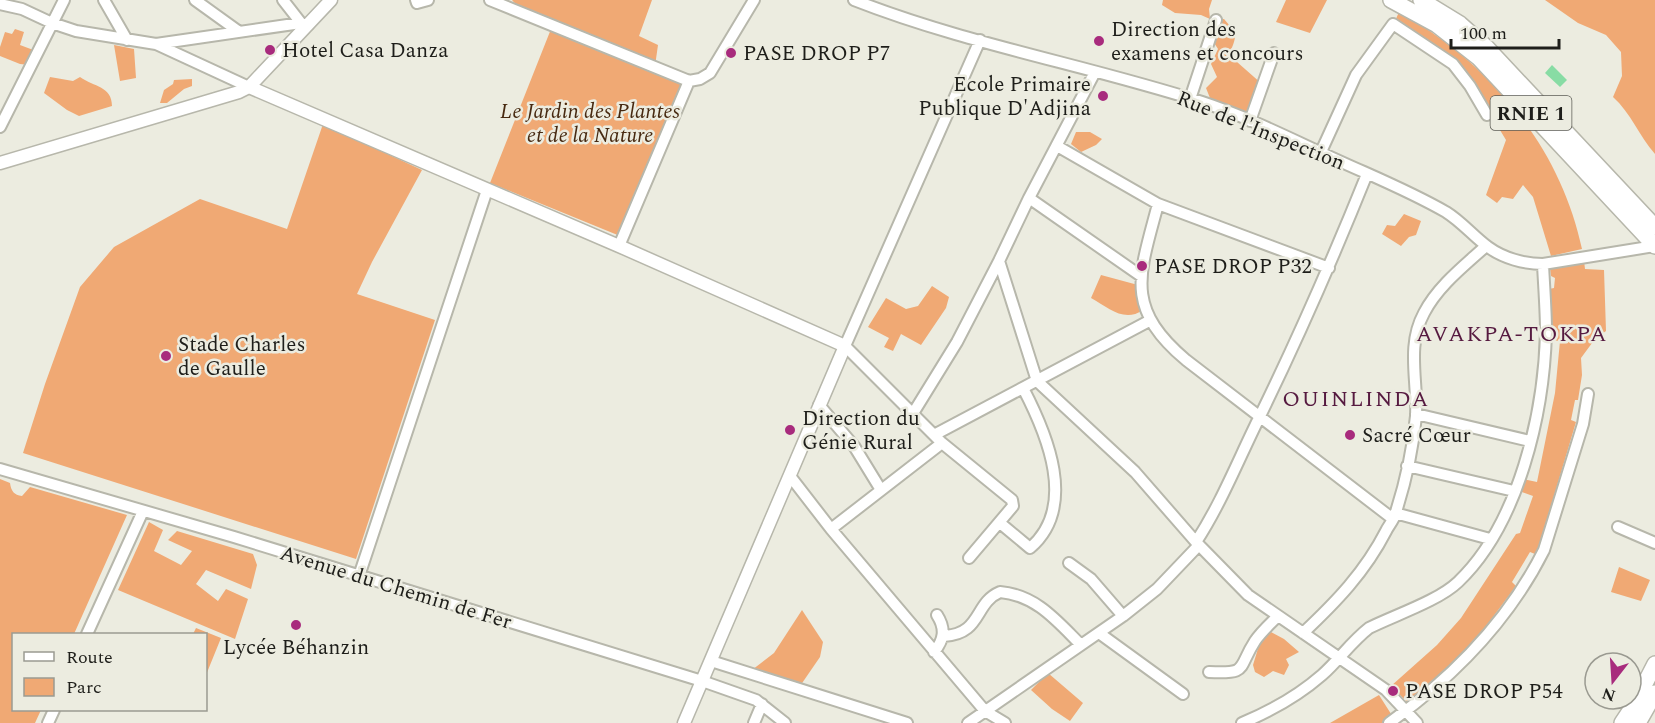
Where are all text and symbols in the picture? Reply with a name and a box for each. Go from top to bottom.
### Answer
scale bar [1451,12,1559,50]
place label: Direction des examens et concours [1111,14,1303,70]
text: 100 m [1460,20,1507,47]
marker: Direction des examens et concours [1092,34,1106,48]
place label: Hotel Casa Danza [282,35,449,67]
place label: PASE DROP P7 [743,38,890,70]
marker: Hotel Casa Danza [263,43,277,57]
marker: PASE DROP P7 [724,46,738,60]
place label: Ecole Primaire Publique D'Adjina [918,69,1092,125]
street label: Rue de l'Inspection [1172,83,1350,179]
marker: Ecole Primaire Publique D'Adjina [1096,89,1110,103]
park label: Le Jardin des Plantes et de la Nature [500,96,680,152]
road number: RNIE 1 [1490,96,1571,130]
place label: PASE DROP P32 [1154,251,1312,283]
marker: PASE DROP P32 [1135,259,1149,273]
district label: AVAKPA-TOKPA [1416,318,1608,351]
place label: Stade Charles de Gaulle [178,329,306,385]
marker: Stade Charles de Gaulle [159,349,173,363]
district label: OUINLINDA [1282,383,1430,416]
place label: Direction du Génie Rural [802,403,920,459]
place label: Sacré Cœur [1362,420,1471,452]
marker: Direction du Génie Rural [783,423,797,437]
marker: Sacré Cœur [1343,428,1357,442]
street label: Avenue du Chemin de Fer [276,537,516,638]
marker: Lycée Béhanzin [289,618,303,632]
place label: Lycée Béhanzin [223,632,369,664]
legend [12,633,207,711]
text: Route [66,644,113,671]
north arrow [1583,651,1643,711]
text: Parc [66,674,102,701]
place label: PASE DROP P54 [1405,676,1563,708]
text: N [1599,681,1619,708]
marker: PASE DROP P54 [1386,684,1400,698]

